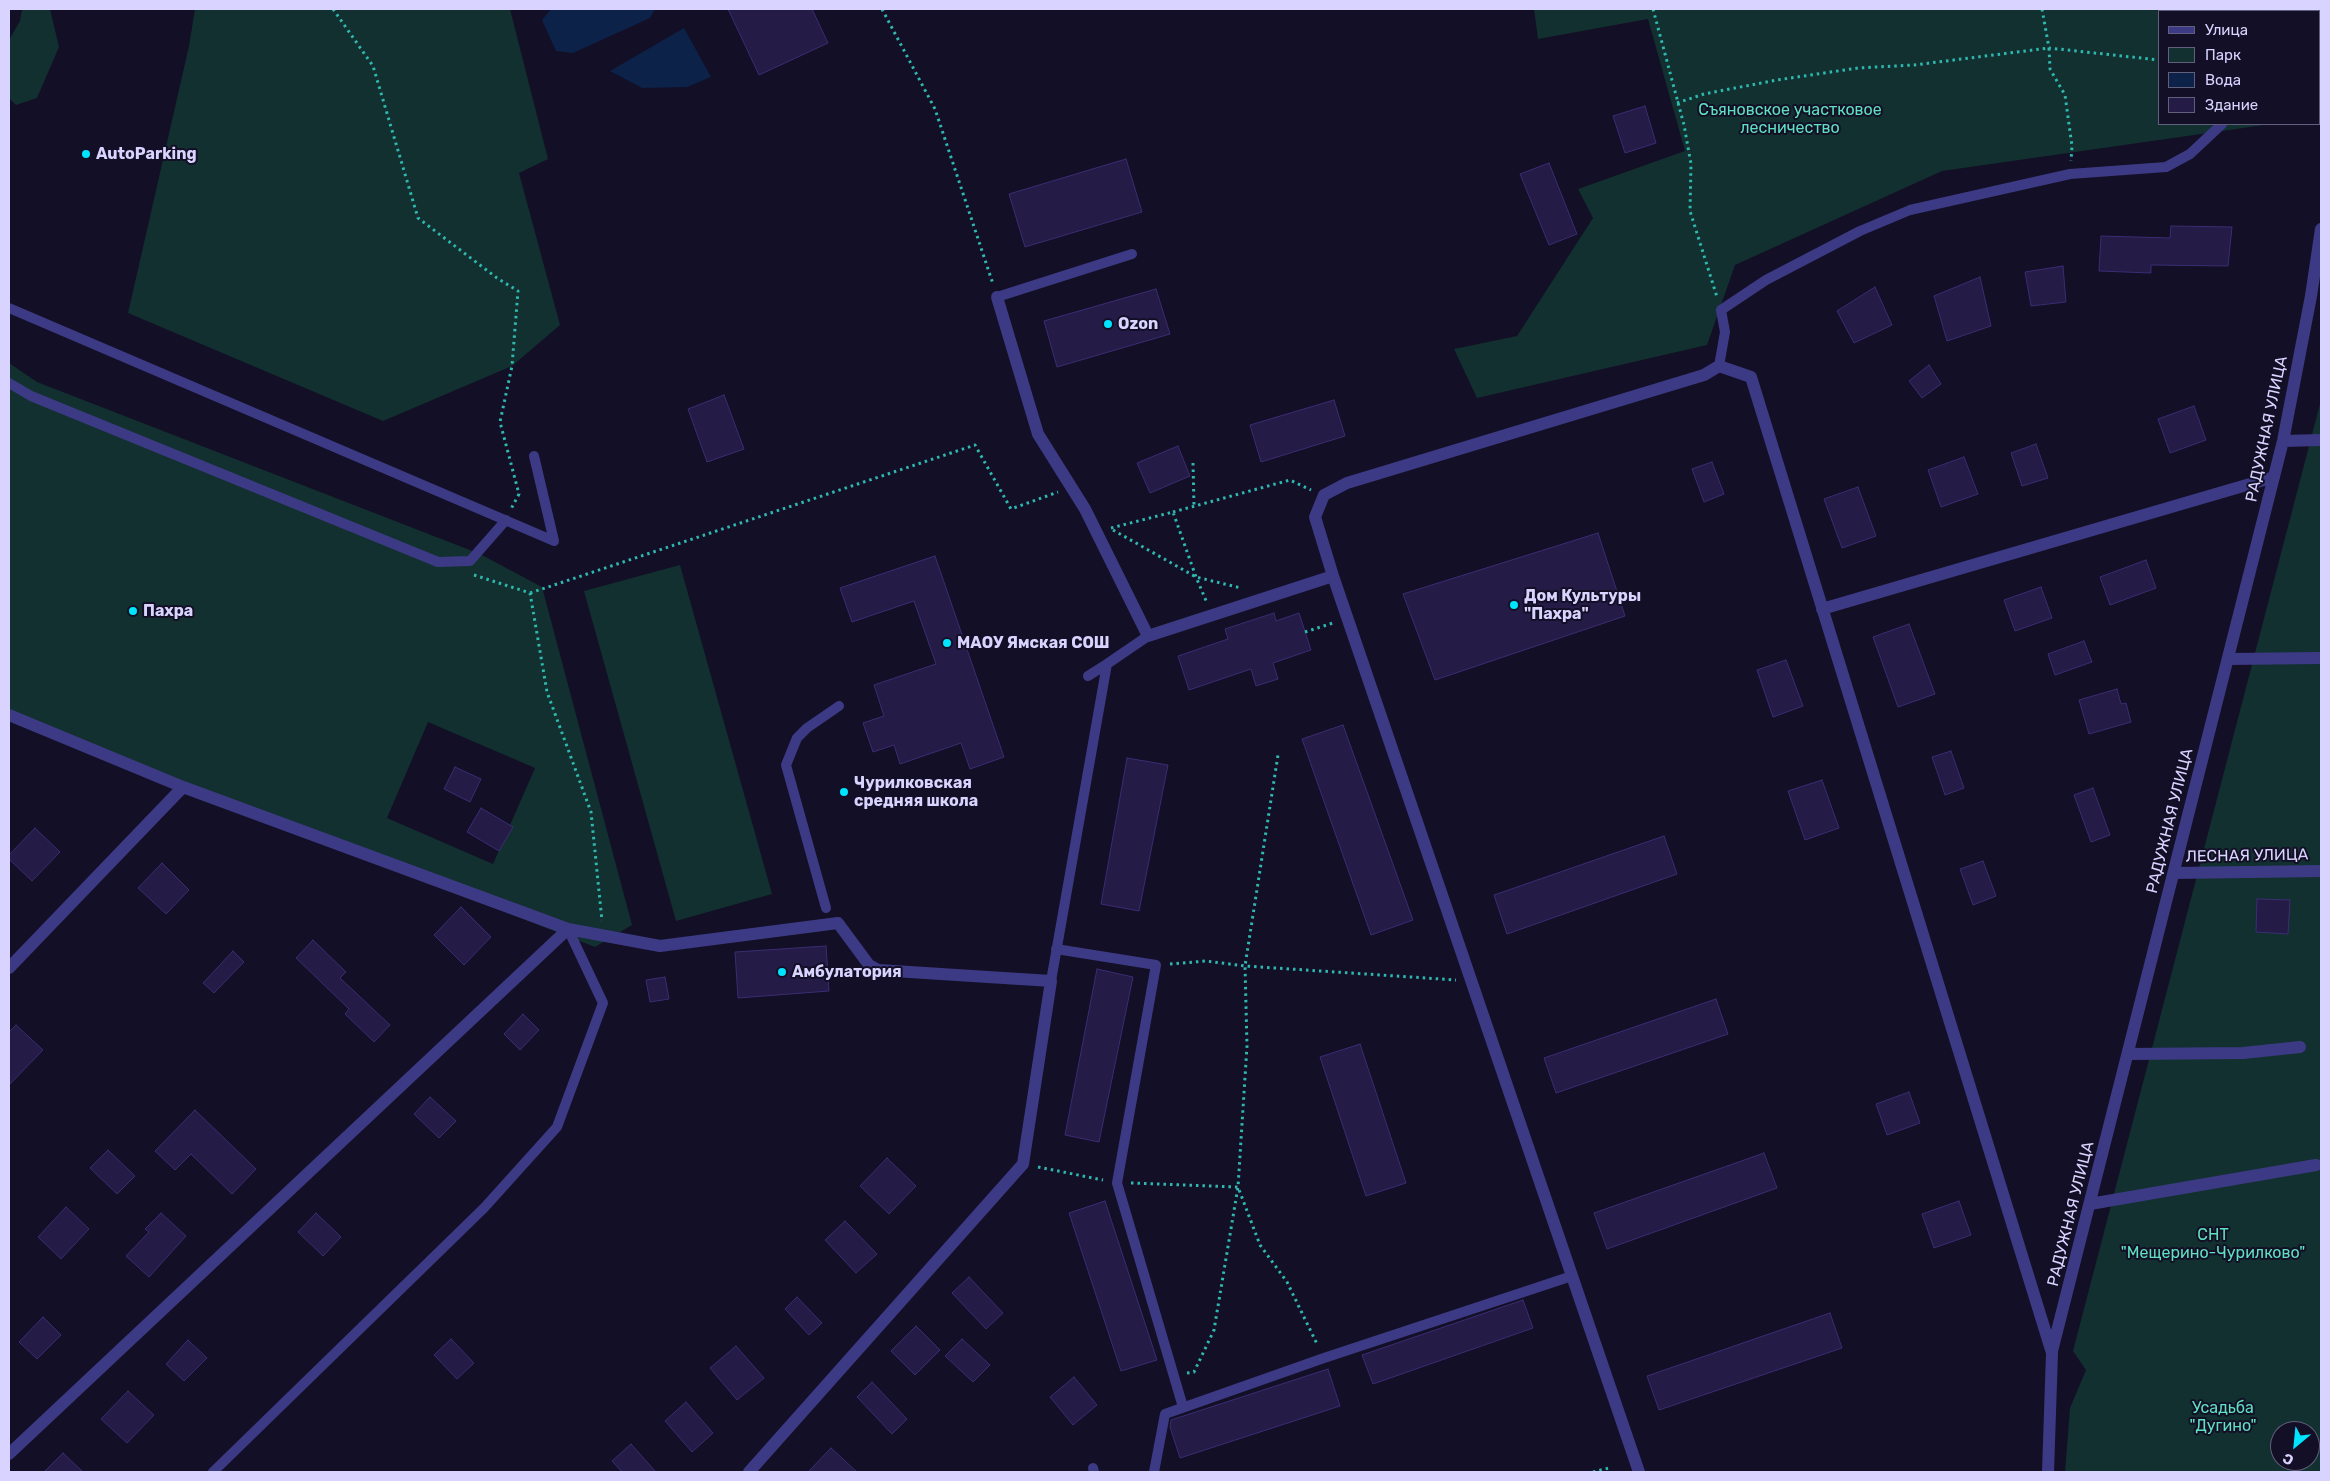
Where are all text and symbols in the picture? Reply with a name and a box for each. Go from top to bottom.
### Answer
legend [2158,10,2320,125]
text: Улица [2205,21,2248,39]
text: Парк [2205,46,2241,64]
text: Вода [2205,71,2241,89]
text: Здание [2205,96,2258,114]
park label: Съяновское участковое лесничество [1698,100,1882,138]
place label: AutoParking [96,144,197,164]
marker: AutoParking [80,148,92,160]
place label: Ozon [1118,314,1158,334]
marker: Ozon [1102,318,1114,330]
street label: РАДУЖНАЯ УЛИЦА [2242,354,2292,504]
place label: Дом Культуры "Пахра" [1524,586,1641,624]
marker: Дом Культуры "Пахра" [1508,599,1520,611]
place label: Пахра [143,601,193,621]
marker: Пахра [127,605,139,617]
place label: МАОУ Ямская СОШ [957,633,1110,653]
marker: МАОУ Ямская СОШ [941,637,953,649]
street label: РАДУЖНАЯ УЛИЦА [2143,747,2197,895]
place label: Чурилковская средняя школа [854,773,978,811]
marker: Чурилковская средняя школа [838,786,850,798]
street label: ЛЕСНАЯ УЛИЦА [2185,845,2309,867]
place label: Амбулатория [792,962,902,982]
marker: Амбулатория [776,966,788,978]
street label: РАДУЖНАЯ УЛИЦА [2044,1140,2098,1288]
park label: СНТ "Мещерино-Чурилково" [2121,1225,2305,1263]
park label: Усадьба "Дугино" [2189,1398,2257,1436]
north arrow [2270,1421,2320,1471]
text: С [2280,1449,2297,1469]

